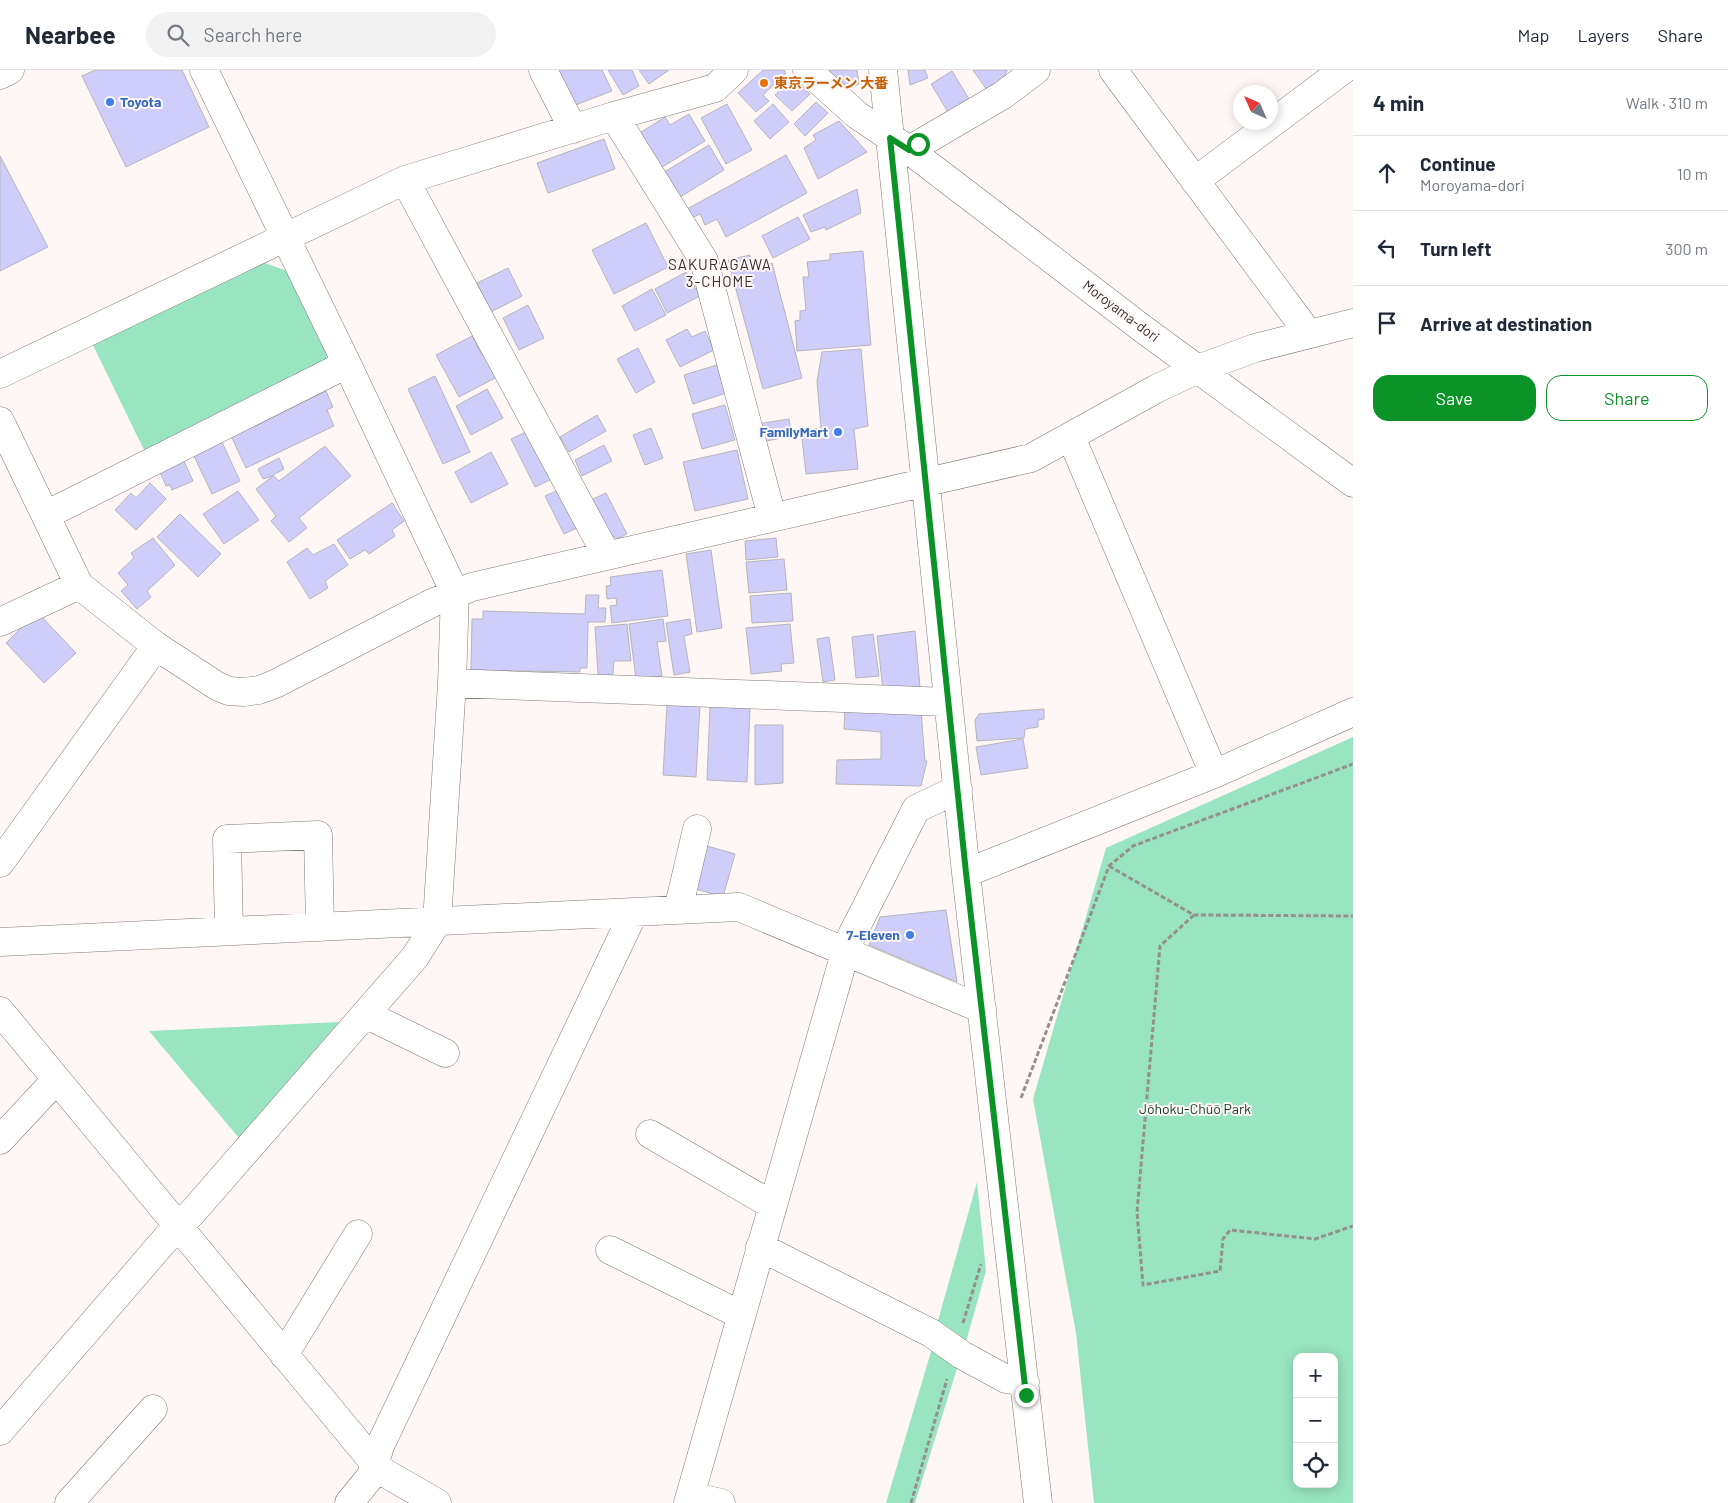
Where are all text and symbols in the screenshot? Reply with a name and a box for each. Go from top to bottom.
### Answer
search box [146,12,496,57]
text: Nearbee [25,20,116,49]
icon: search [164,21,192,49]
text: Search here [204,23,302,46]
text: Map [1517,24,1549,46]
text: Layers [1577,24,1630,46]
text: Share [1658,24,1703,46]
place label: 東京ラーメン 大番 [774,74,888,91]
marker: 東京ラーメン 大番 [758,77,770,89]
north arrow [1233,85,1278,130]
text: 4 min [1373,90,1424,115]
place label: Toyota [120,93,161,110]
text: Walk · 310 m [1626,93,1708,112]
marker: Toyota [104,96,116,108]
route start [907,133,930,156]
text: Continue [1420,152,1496,175]
icon: ahead [1373,159,1401,187]
text: 10 m [1677,164,1708,183]
text: Moroyama-dori [1420,175,1525,194]
icon: left [1373,234,1401,262]
text: Turn left [1420,237,1491,260]
text: 300 m [1665,239,1708,258]
district label: SAKURAGAWA 3-CHOME [668,255,772,290]
street label: Moroyama-dori [1080,276,1163,345]
icon: arrive [1373,309,1401,337]
text: Arrive at destination [1420,312,1592,335]
button: Save [1373,375,1536,421]
button: Share [1546,375,1708,421]
place label: FamilyMart [760,423,828,440]
marker: FamilyMart [832,426,844,438]
place label: 7-Eleven [846,926,900,943]
marker: 7-Eleven [904,929,916,941]
park label: Jōhoku-Chūō Park [1139,1100,1251,1117]
map controls [1293,1353,1338,1488]
button: + [1293,1353,1338,1398]
route end [1015,1384,1038,1407]
button: − [1293,1398,1338,1443]
button: locate [1293,1443,1338,1488]

